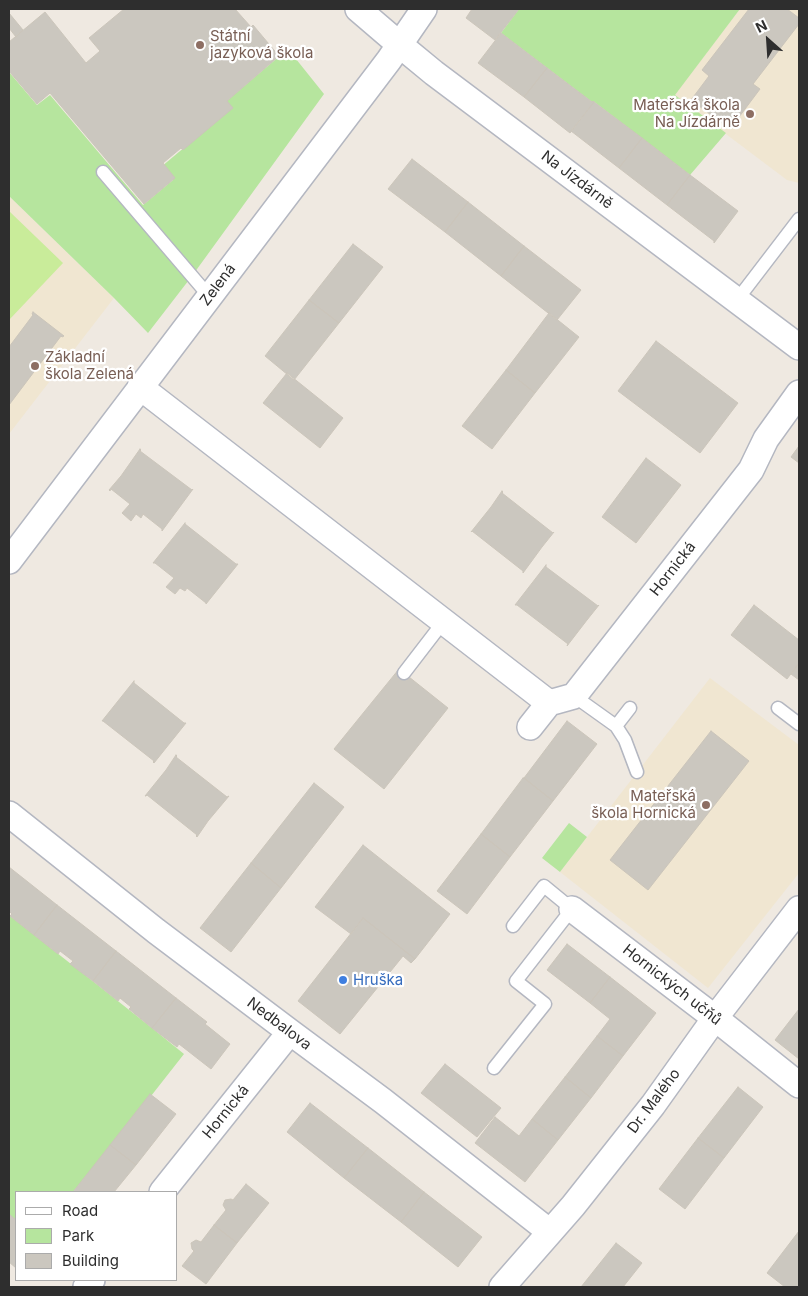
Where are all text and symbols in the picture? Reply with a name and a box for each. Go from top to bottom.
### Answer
north arrow [743,15,793,65]
text: N [753,16,770,36]
place label: Státní jazyková škola [210,27,313,62]
marker: Státní jazyková škola [194,39,206,51]
place label: Mateřská škola Na Jízdárně [633,96,740,131]
marker: Mateřská škola Na Jízdárně [744,108,756,120]
street label: Na Jízdárně [538,147,616,213]
street label: Zelená [196,260,240,310]
place label: Základní škola Zelená [45,348,134,383]
marker: Základní škola Zelená [29,360,41,372]
street label: Hornická [646,538,700,600]
place label: Mateřská škola Hornická [591,787,696,822]
marker: Mateřská škola Hornická [700,799,712,811]
street label: Hornických učňů [619,941,725,1029]
place label: Hruška [353,971,403,989]
marker: Hruška [337,974,349,986]
street label: Nedbalova [243,994,315,1054]
street label: Dr. Malého [624,1065,684,1137]
street label: Hornická [199,1082,253,1142]
legend [15,1191,178,1281]
text: Road [62,1201,98,1220]
text: Park [62,1226,94,1245]
text: Building [62,1251,119,1270]

